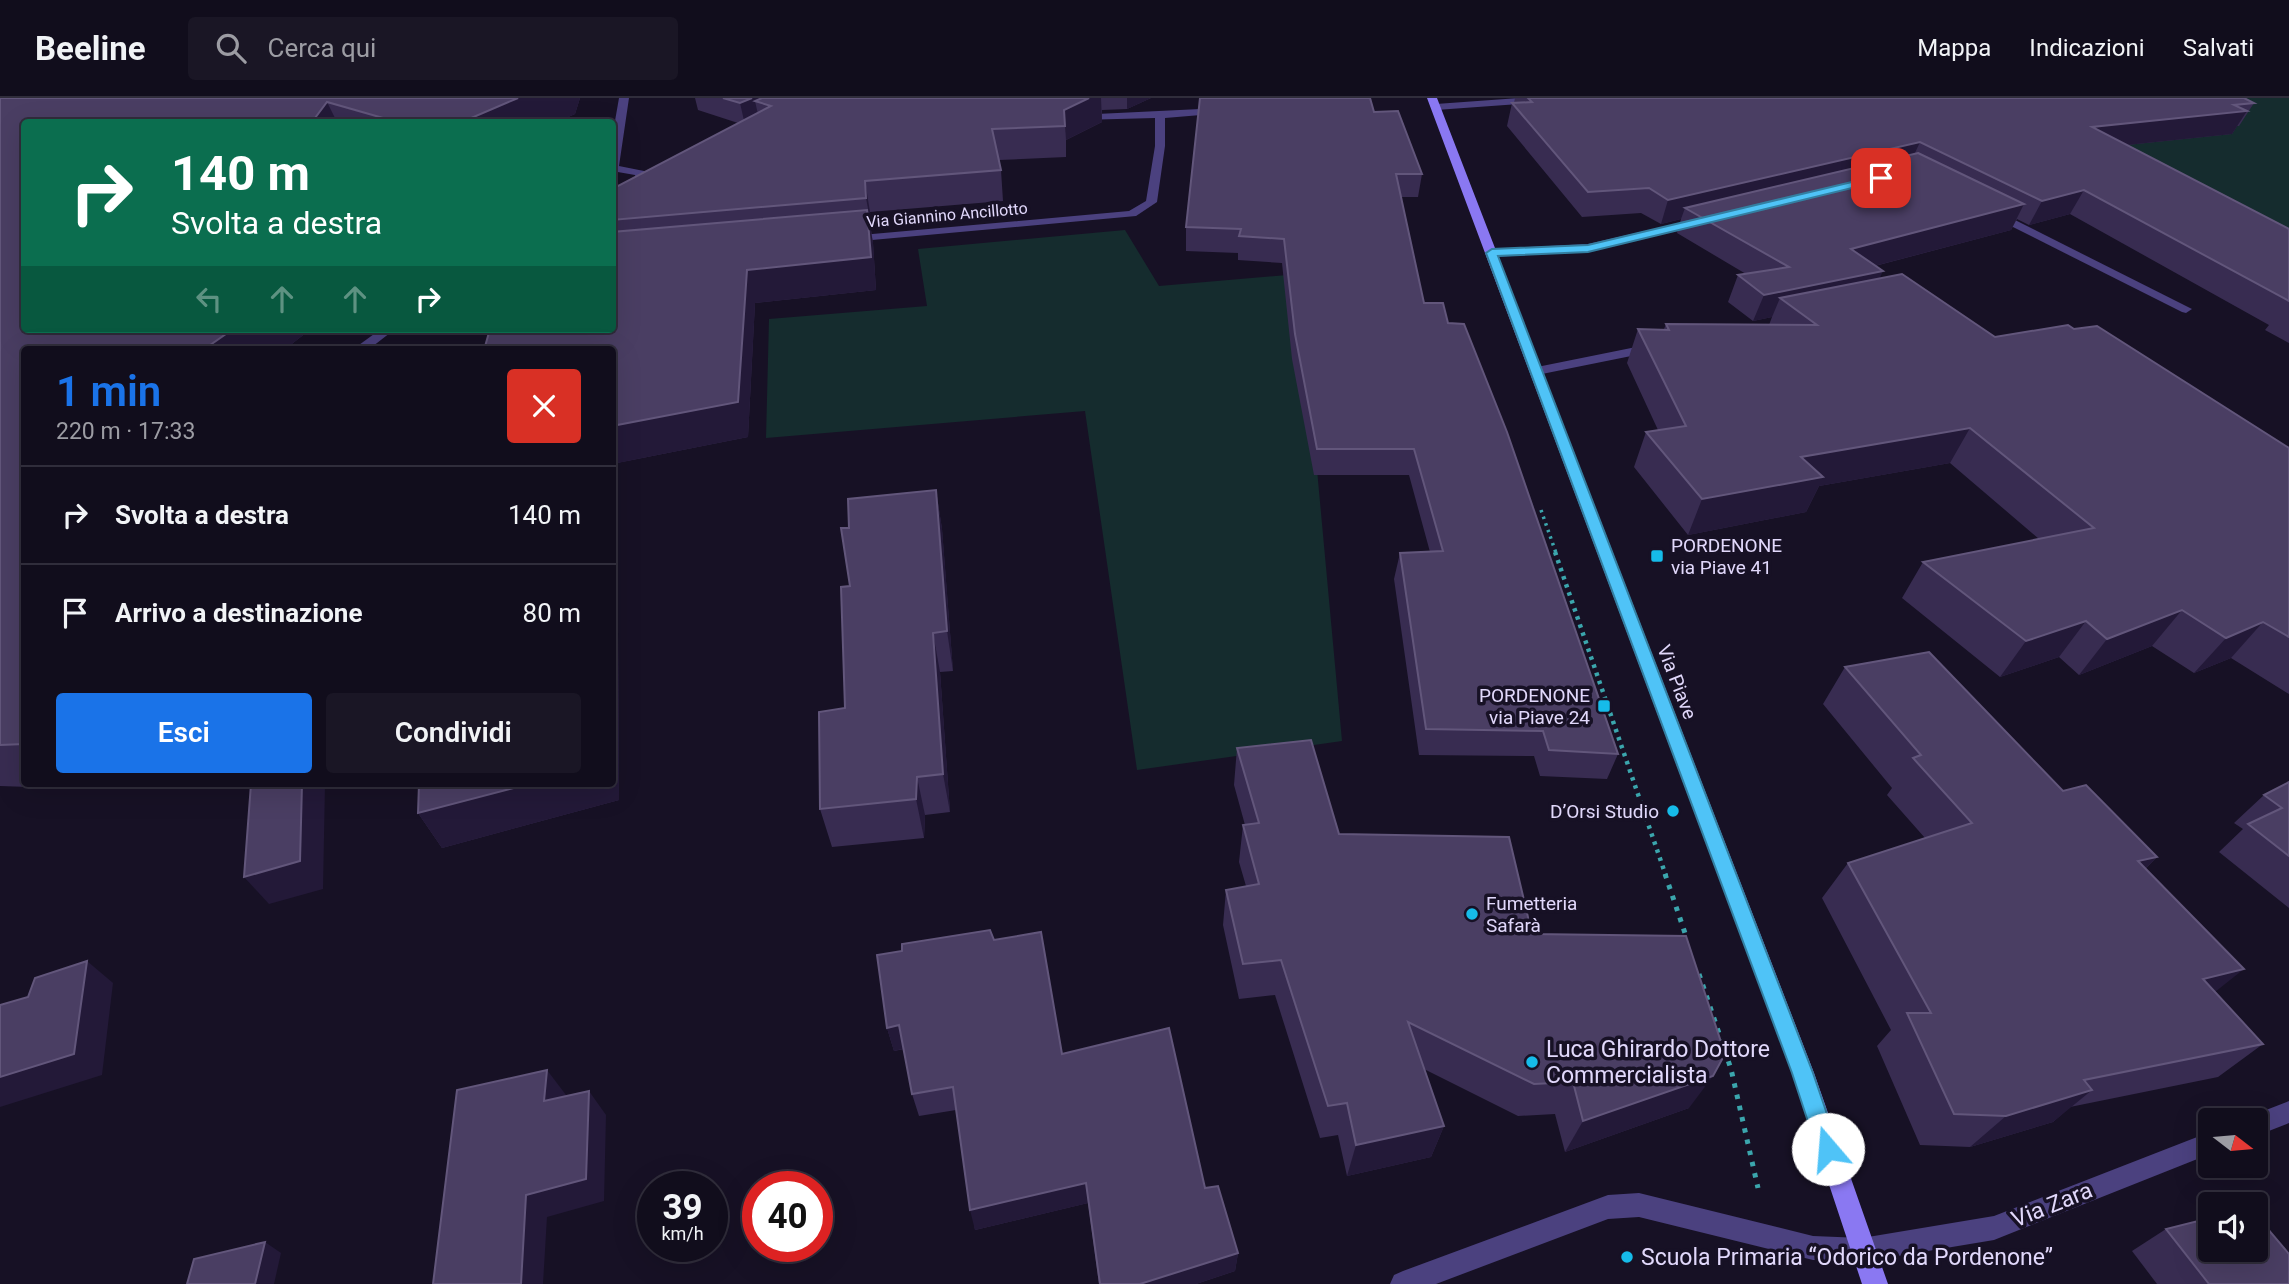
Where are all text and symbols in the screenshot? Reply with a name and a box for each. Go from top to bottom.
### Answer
search box [188,17,678,80]
text: Beeline [35,29,146,68]
icon: search [212,29,250,67]
text: Cerca qui [268,33,376,63]
text: Mappa [1917,34,1991,62]
text: Indicazioni [2029,34,2145,62]
text: Salvati [2183,34,2254,62]
text: 140 m [171,145,310,202]
icon: right [56,147,147,238]
pin [1851,148,1911,208]
icon: arrive [1862,159,1900,197]
street label: Via Giannino Ancillotto [866,198,1028,232]
text: Svolta a destra [171,204,382,242]
icon: left [190,280,228,318]
icon: ahead [263,280,301,318]
icon: ahead [336,280,374,318]
icon: right [409,280,447,318]
text: 1 min [56,367,161,416]
button: close [507,369,581,443]
text: 220 m · 17:33 [56,418,195,445]
icon: right [56,496,94,534]
text: Svolta a destra [115,500,289,530]
text: 140 m [508,500,581,530]
place label: PORDENONE via Piave 41 [1671,534,1782,579]
marker: PORDENONE via Piave 41 [1649,548,1665,564]
icon: arrive [56,594,94,632]
text: Arrivo a destinazione [115,598,362,628]
text: 80 m [523,598,581,628]
street label: Via Piave [1652,642,1702,722]
place label: PORDENONE via Piave 24 [1479,684,1590,729]
button: Esci [56,693,312,773]
button: Condividi [326,693,581,773]
marker: PORDENONE via Piave 24 [1596,698,1612,714]
place label: D’Orsi Studio [1550,800,1659,823]
marker: D’Orsi Studio [1665,803,1681,819]
place label: Fumetteria Safarà [1486,892,1577,937]
marker: Fumetteria Safarà [1464,906,1480,922]
place label: Luca Ghirardo Dottore Commercialista [1546,1036,1770,1089]
marker: Luca Ghirardo Dottore Commercialista [1524,1054,1540,1070]
north arrow [2198,1108,2268,1178]
map controls [2198,1108,2268,1262]
position arrow [1791,1112,1865,1186]
speed limit sign: 40 [742,1171,833,1262]
street label: Via Zara [2008,1177,2096,1233]
text: 39 [662,1187,703,1228]
button: sound [2198,1192,2268,1262]
text: km/h [661,1223,704,1244]
place label: Scuola Primaria “Odorico da Pordenone” [1641,1244,2053,1271]
marker: Scuola Primaria “Odorico da Pordenone” [1619,1249,1635,1265]

